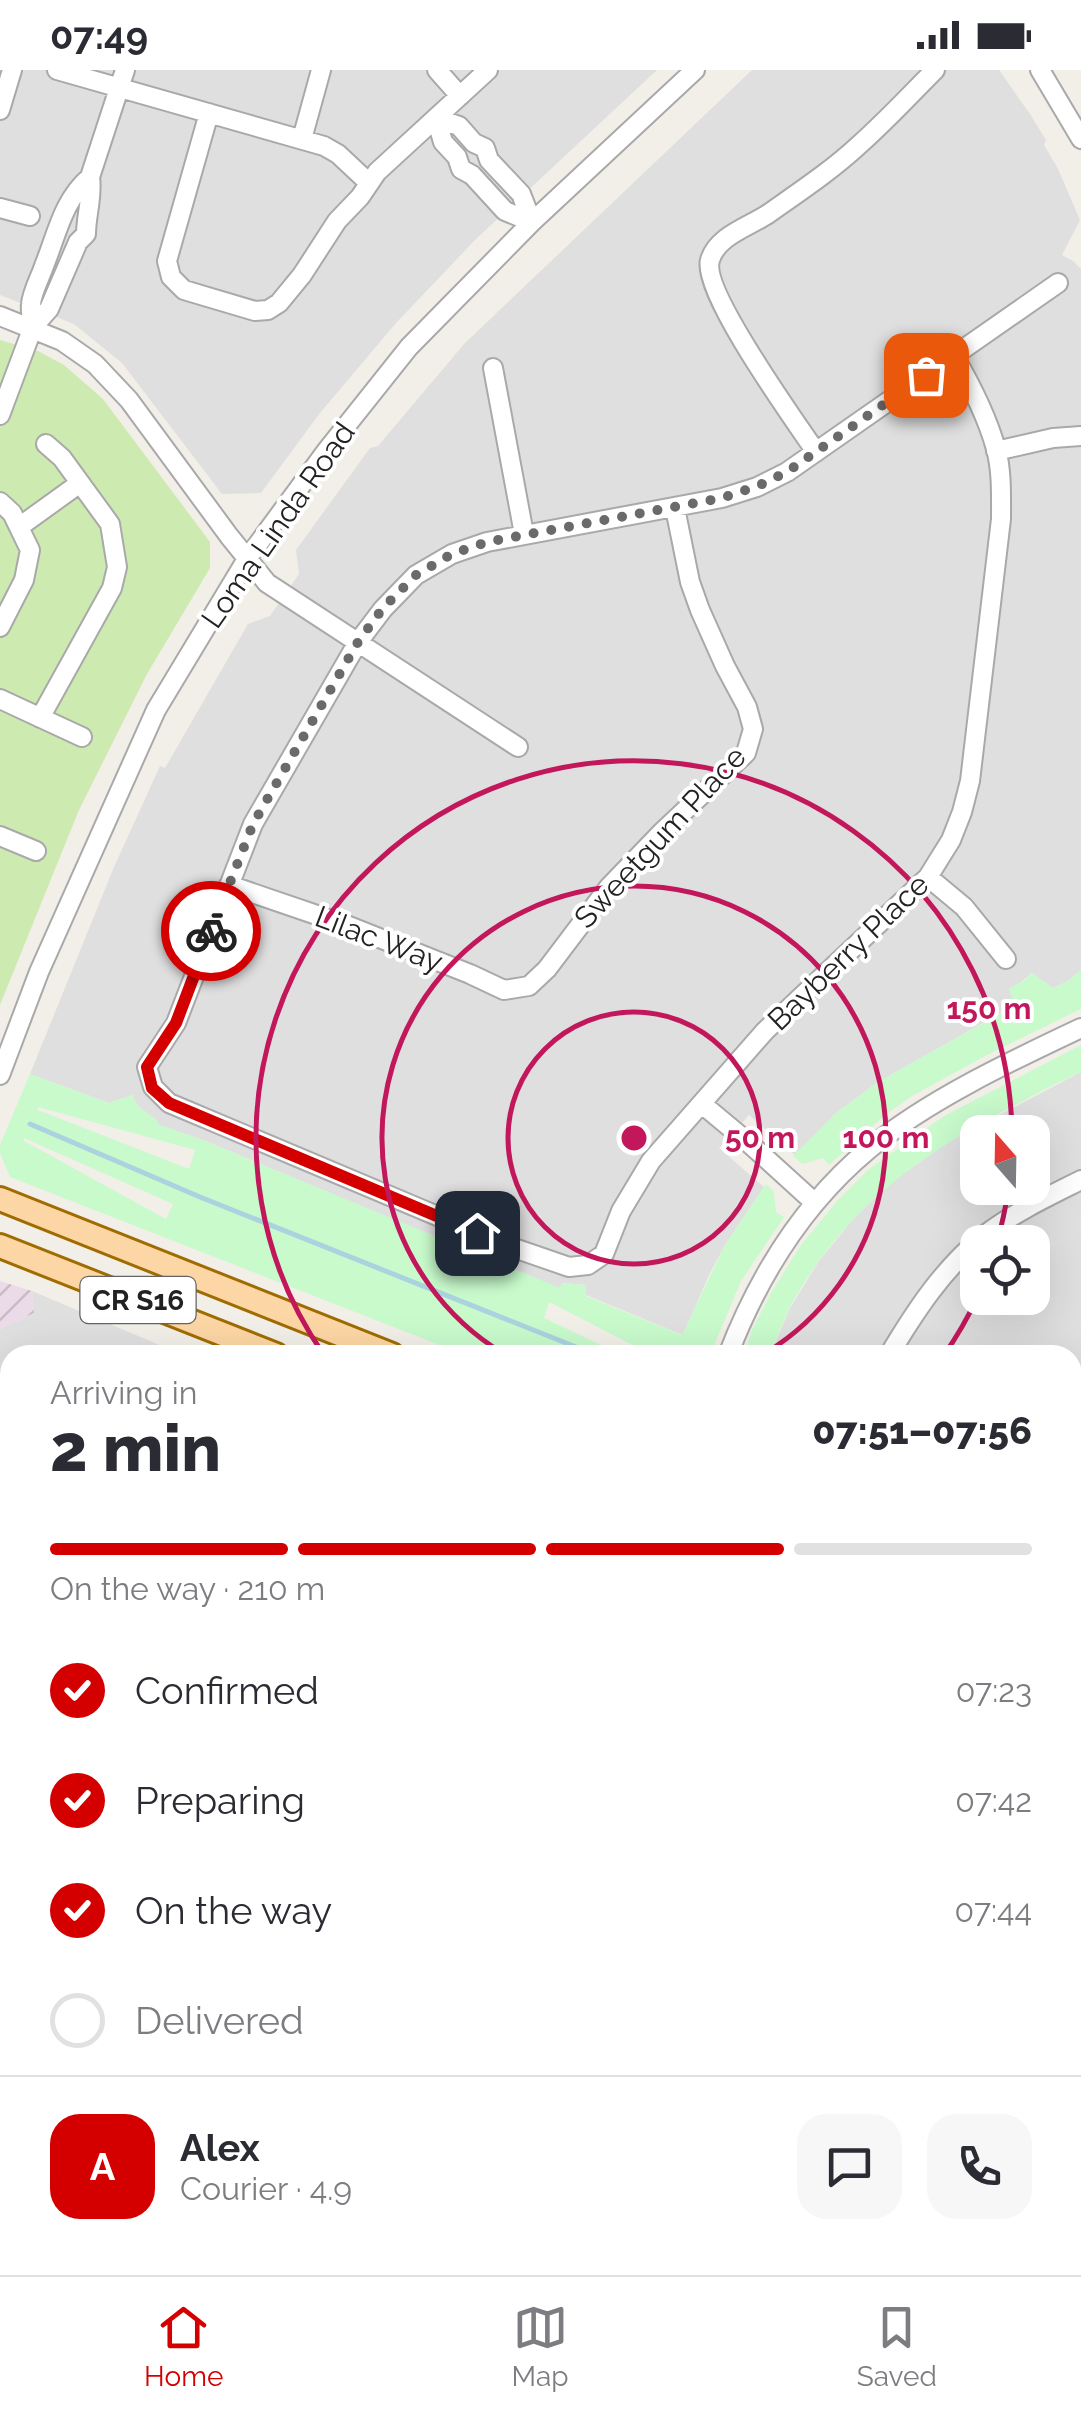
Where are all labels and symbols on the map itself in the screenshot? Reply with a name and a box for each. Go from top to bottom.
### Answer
pin [884,333,969,418]
street label: Loma Linda Road [194,416,362,634]
street label: Sweetgum Place [567,739,753,935]
street label: Bayberry Place [760,867,936,1037]
courier [161,881,261,981]
street label: Lilac Way [310,899,448,979]
text: 150 m [947,991,1032,1026]
north arrow [960,1115,1050,1205]
centre of rings [616,1120,652,1156]
text: 50 m [725,1120,795,1155]
text: 100 m [843,1120,929,1155]
pin [435,1191,520,1276]
road number: CR S16 [80,1277,196,1323]

